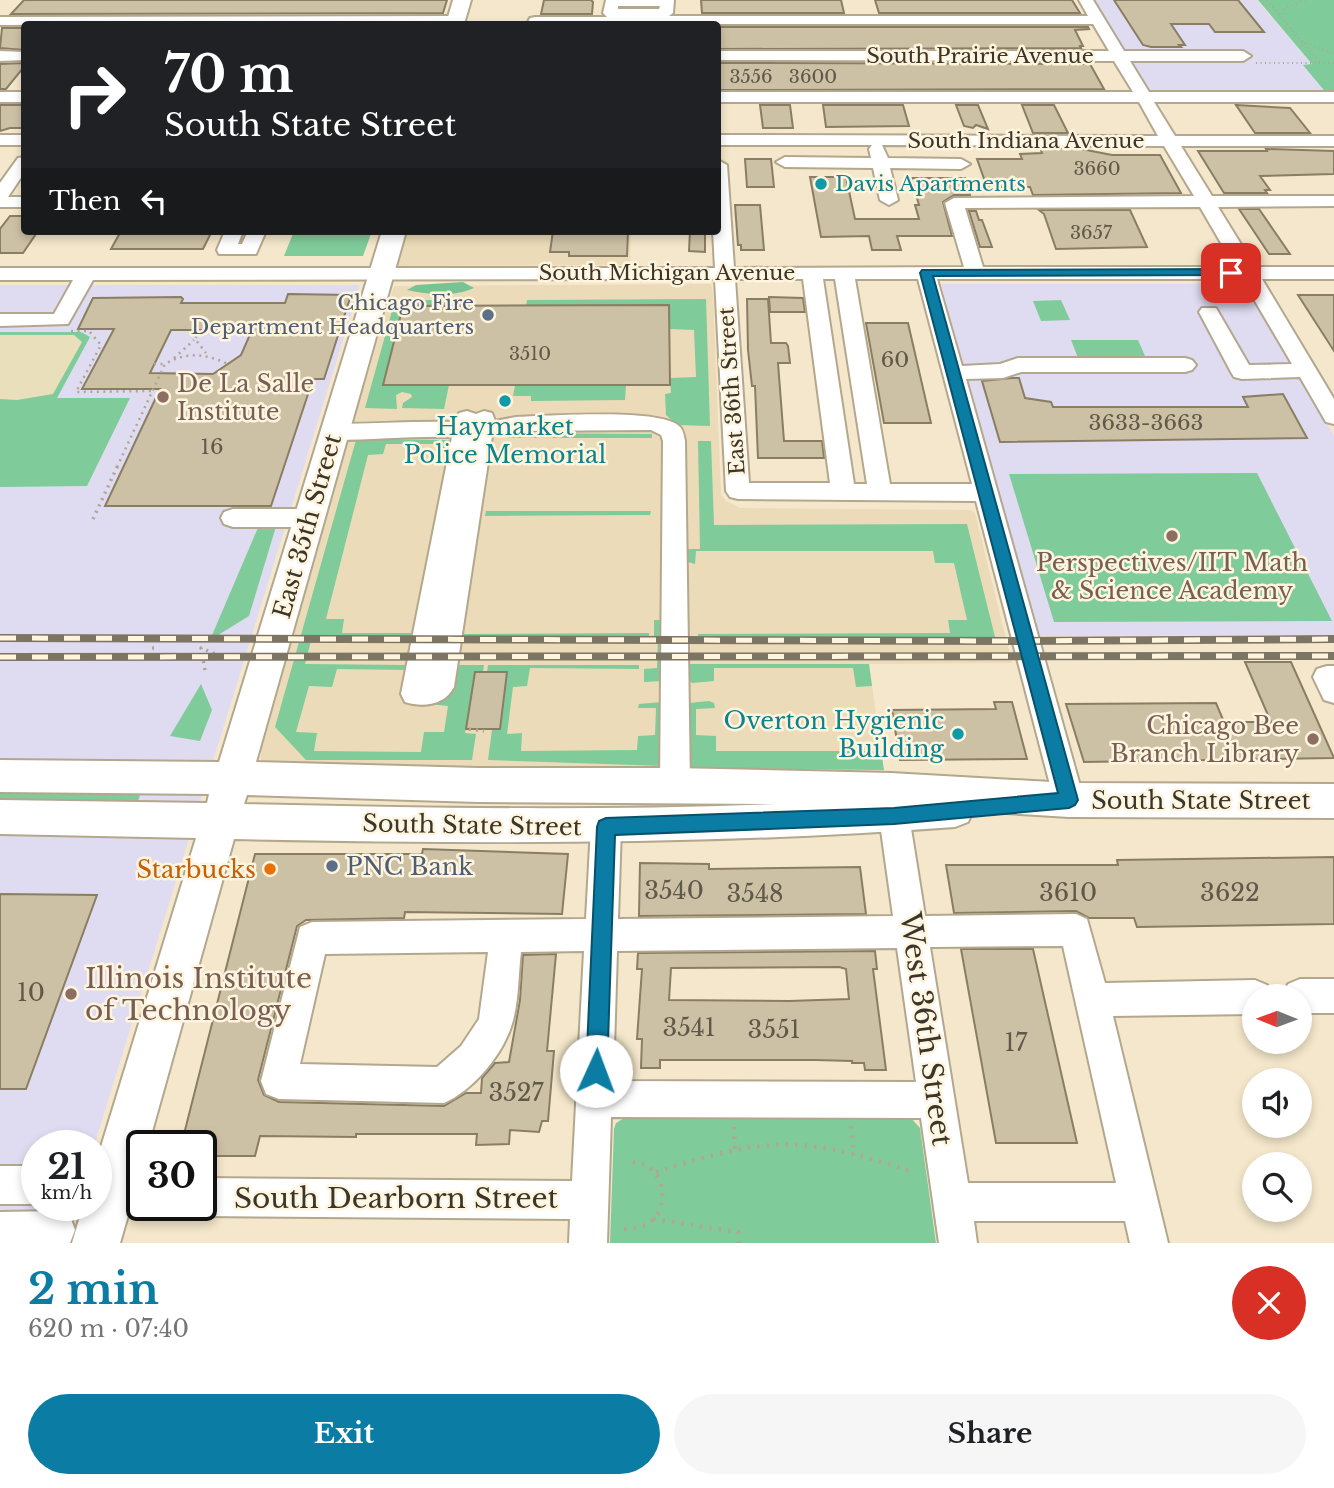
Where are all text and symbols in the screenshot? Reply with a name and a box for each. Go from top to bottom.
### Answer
street label: South Prairie Avenue [866,43,1094,69]
text: 70 m [164,44,294,105]
icon: right [49,49,140,140]
house number: 3556 [729,66,773,88]
house number: 3600 [789,66,837,88]
text: South State Street [164,105,456,145]
street label: South Indiana Avenue [908,128,1144,154]
house number: 3660 [1073,158,1121,180]
place label: Davis Apartments [835,171,1026,197]
marker: Davis Apartments [813,176,829,192]
icon: left [135,182,173,220]
text: Then [49,185,121,217]
house number: 3657 [1070,222,1113,244]
pin [1201,243,1261,303]
icon: arrive [1212,254,1250,292]
street label: South Michigan Avenue [539,260,795,286]
place label: Chicago Fire Department Headquarters [191,290,474,340]
street label: East 36th Street [713,306,751,476]
marker: Chicago Fire Department Headquarters [480,307,496,323]
house number: 3510 [509,343,551,365]
house number: 60 [881,347,909,373]
place label: De La Salle Institute [177,369,314,426]
marker: De La Salle Institute [155,389,171,405]
marker: Haymarket Police Memorial [497,393,513,409]
house number: 3633-3663 [1089,410,1203,436]
place label: Haymarket Police Memorial [404,412,606,469]
street label: East 35th Street [267,430,347,622]
house number: 16 [201,434,223,460]
marker: Perspectives/IIT Math & Science Academy [1164,528,1180,544]
place label: Perspectives/IIT Math & Science Academy [1036,548,1308,605]
place label: Overton Hygienic Building [723,706,945,763]
place label: Chicago Bee Branch Library [1110,711,1300,768]
marker: Overton Hygienic Building [950,726,966,742]
marker: Chicago Bee Branch Library [1305,731,1321,747]
street label: South State Street [1091,786,1311,815]
street label: South State Street [362,809,582,841]
place label: PNC Bank [346,852,473,881]
place label: Starbucks [137,855,256,884]
marker: PNC Bank [324,858,340,874]
marker: Starbucks [262,861,278,877]
house number: 3540 [644,876,704,905]
house number: 3610 [1039,878,1097,907]
house number: 3622 [1200,878,1260,907]
house number: 3548 [727,879,784,908]
street label: West 36th Street [892,909,960,1148]
place label: Illinois Institute of Technology [85,961,312,1028]
house number: 10 [17,978,45,1007]
north arrow [1242,984,1312,1054]
map controls [1242,984,1312,1222]
marker: Illinois Institute of Technology [63,986,79,1002]
house number: 3541 [662,1013,716,1042]
house number: 3551 [748,1015,800,1044]
house number: 17 [1005,1028,1028,1057]
position arrow [559,1034,633,1108]
button: sound [1242,1068,1312,1138]
house number: 3527 [488,1078,545,1107]
speed limit sign: 30 [126,1130,217,1221]
text: 21 [47,1145,86,1188]
button: search [1242,1152,1312,1222]
street label: South Dearborn Street [234,1181,559,1216]
text: km/h [41,1182,92,1204]
text: 2 min [28,1263,159,1315]
button: close [1232,1266,1306,1340]
text: 620 m · 07:40 [28,1315,189,1343]
button: Exit [28,1394,660,1474]
button: Share [674,1394,1306,1474]

